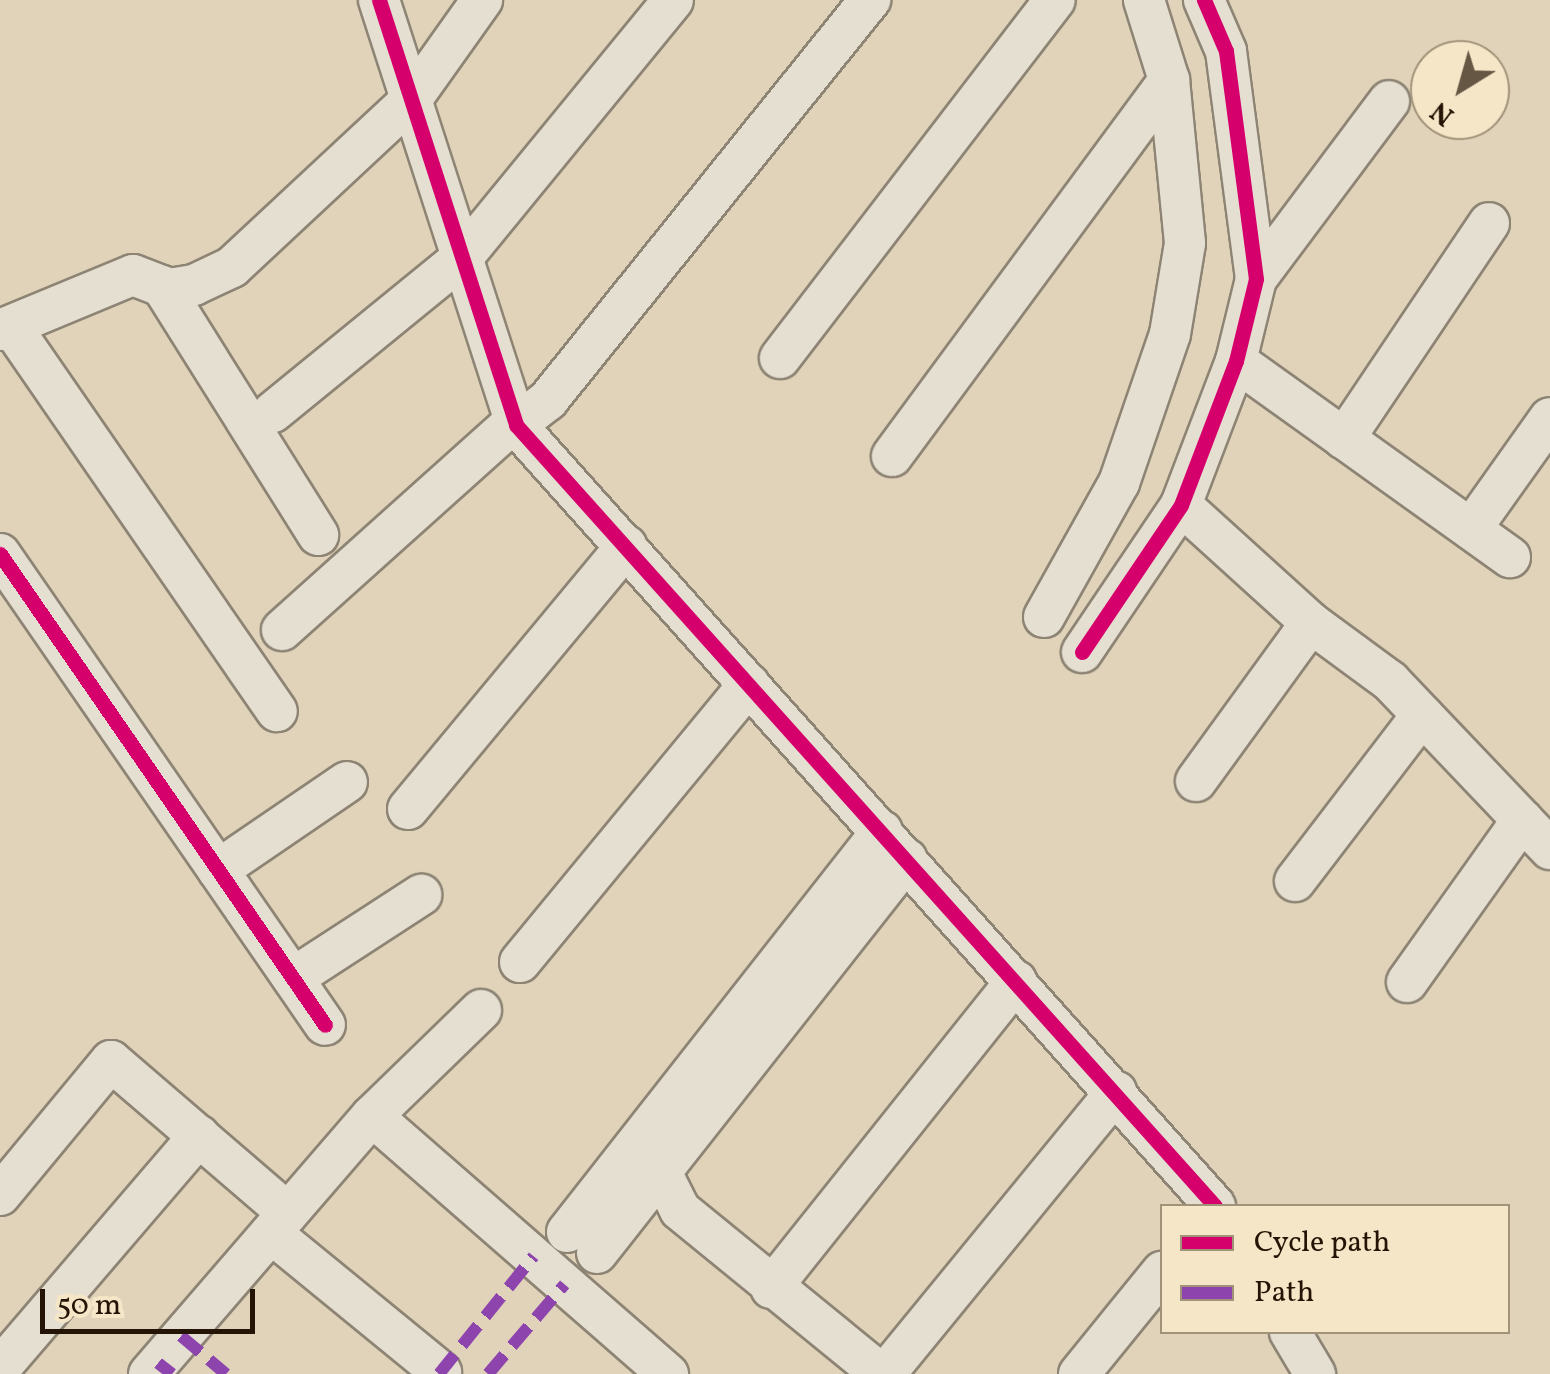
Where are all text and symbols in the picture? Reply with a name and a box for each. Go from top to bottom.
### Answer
north arrow [1410,40,1510,140]
text: N [1423,91,1463,134]
legend [1160,1204,1510,1334]
text: Cycle path [1254,1222,1390,1264]
scale bar [45,1269,260,1331]
text: Path [1254,1272,1314,1314]
text: 50 m [57,1285,121,1327]

